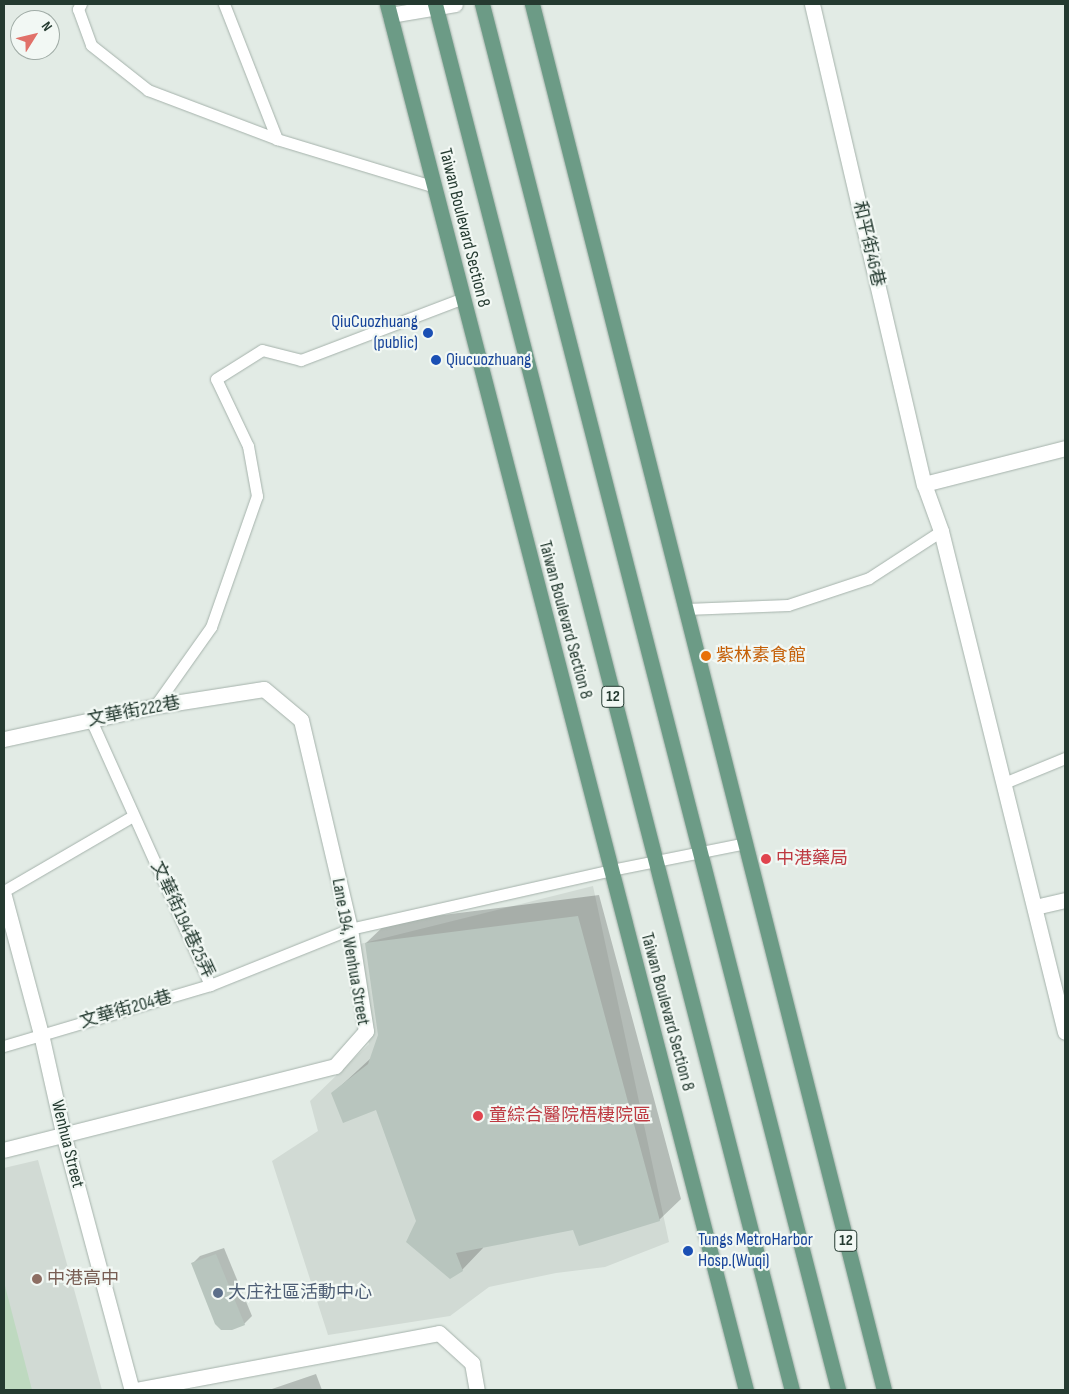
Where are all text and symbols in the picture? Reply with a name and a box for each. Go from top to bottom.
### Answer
north arrow [10,10,60,60]
text: N [38,18,56,34]
street label: Taiwan Boulevard Section 8 [434,146,494,310]
street label: 和平街46巷 [848,199,888,289]
place label: QiuCuozhuang (public) [331,312,418,354]
marker: QiuCuozhuang (public) [422,327,434,339]
place label: Qiucuozhuang [446,349,531,371]
marker: Qiucuozhuang [430,354,442,366]
street label: Taiwan Boulevard Section 8 [533,539,597,701]
place label: 紫林素食館 [716,645,806,667]
marker: 紫林素食館 [700,650,712,662]
road number: 12 [600,684,626,710]
street label: 文華街222巷 [86,692,182,732]
place label: 中港藥局 [776,848,848,870]
marker: 中港藥局 [760,853,772,865]
street label: 文華街194巷25弄 [145,858,219,982]
street label: Lane 194, Wenhua Street [326,877,374,1027]
street label: Taiwan Boulevard Section 8 [635,931,699,1093]
street label: 文華街204巷 [77,987,175,1033]
street label: Wenhua Street [46,1098,88,1190]
place label: 童綜合醫院梧棲院區 [489,1105,651,1127]
marker: 童綜合醫院梧棲院區 [471,1109,485,1123]
road number: 12 [834,1228,858,1254]
place label: Tungs MetroHarbor Hosp.(Wuqi) [698,1230,813,1272]
marker: Tungs MetroHarbor Hosp.(Wuqi) [682,1245,694,1257]
place label: 中港高中 [47,1268,119,1290]
marker: 中港高中 [31,1273,43,1285]
place label: 大庄社區活動中心 [228,1282,372,1304]
marker: 大庄社區活動中心 [212,1287,224,1299]

